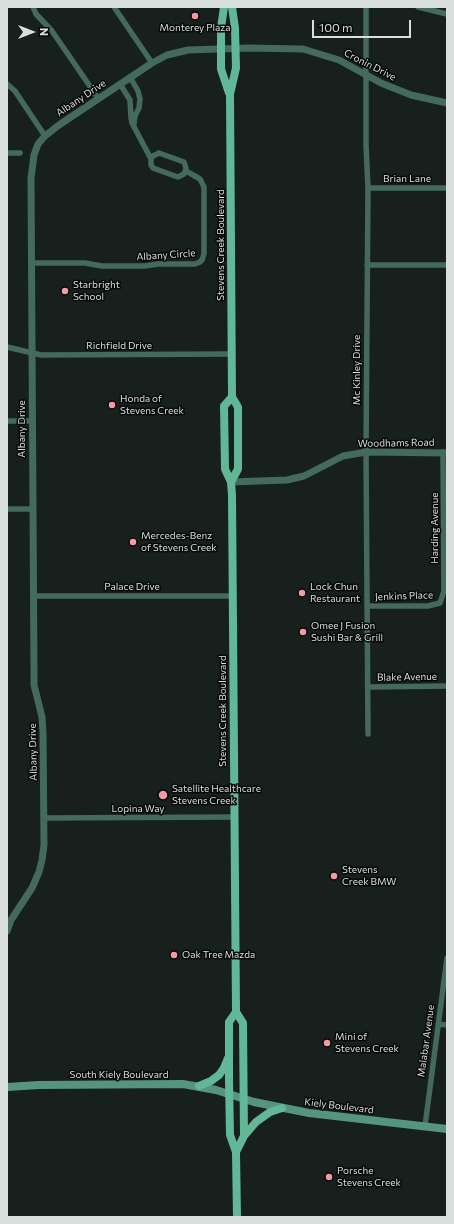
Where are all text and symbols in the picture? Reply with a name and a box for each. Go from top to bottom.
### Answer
marker: Monterey Plaza [190,11,200,21]
north arrow [12,12,52,52]
scale bar [314,12,413,38]
text: 100 m [319,20,353,34]
place label: Monterey Plaza [160,22,230,34]
text: N [38,28,51,36]
street label: Cronin Drive [342,47,398,83]
street label: Albany Drive [54,77,108,119]
street label: Brian Lane [383,173,431,185]
street label: Stevens Creek Boulevard [215,189,227,301]
street label: Albany Circle [136,247,196,263]
place label: Starbright School [73,279,120,302]
marker: Starbright School [60,286,70,296]
street label: Mc Kinley Drive [351,335,363,405]
street label: Richfield Drive [86,340,152,352]
place label: Honda of Stevens Creek [120,393,184,416]
street label: Albany Drive [16,400,28,458]
marker: Honda of Stevens Creek [107,400,117,410]
street label: Woodhams Road [358,436,434,450]
street label: Harding Avenue [429,492,441,564]
place label: Mercedes-Benz of Stevens Creek [141,530,217,554]
marker: Mercedes-Benz of Stevens Creek [128,537,138,547]
street label: Palace Drive [104,581,160,593]
place label: Lock Chun Restaurant [310,581,360,604]
marker: Lock Chun Restaurant [297,588,307,598]
street label: Jenkins Place [375,589,433,603]
place label: Omee J Fusion Sushi Bar & Grill [311,620,383,644]
marker: Omee J Fusion Sushi Bar & Grill [298,627,308,637]
street label: Stevens Creek Boulevard [217,655,229,767]
street label: Blake Avenue [377,670,437,684]
street label: Albany Drive [26,723,40,781]
place label: Satellite Healthcare Stevens Creek [172,783,261,806]
marker: Satellite Healthcare Stevens Creek [157,789,169,801]
street label: Lopina Way [111,803,165,815]
place label: Stevens Creek BMW [342,864,396,888]
marker: Stevens Creek BMW [329,871,339,881]
place label: Oak Tree Mazda [182,949,255,961]
marker: Oak Tree Mazda [169,950,179,960]
street label: Malabar Avenue [415,1004,437,1078]
place label: Mini of Stevens Creek [335,1031,399,1054]
marker: Mini of Stevens Creek [322,1038,332,1048]
street label: South Kiely Boulevard [70,1069,168,1081]
street label: Kiely Boulevard [304,1096,374,1116]
place label: Porsche Stevens Creek [337,1165,401,1188]
marker: Porsche Stevens Creek [324,1172,334,1182]

